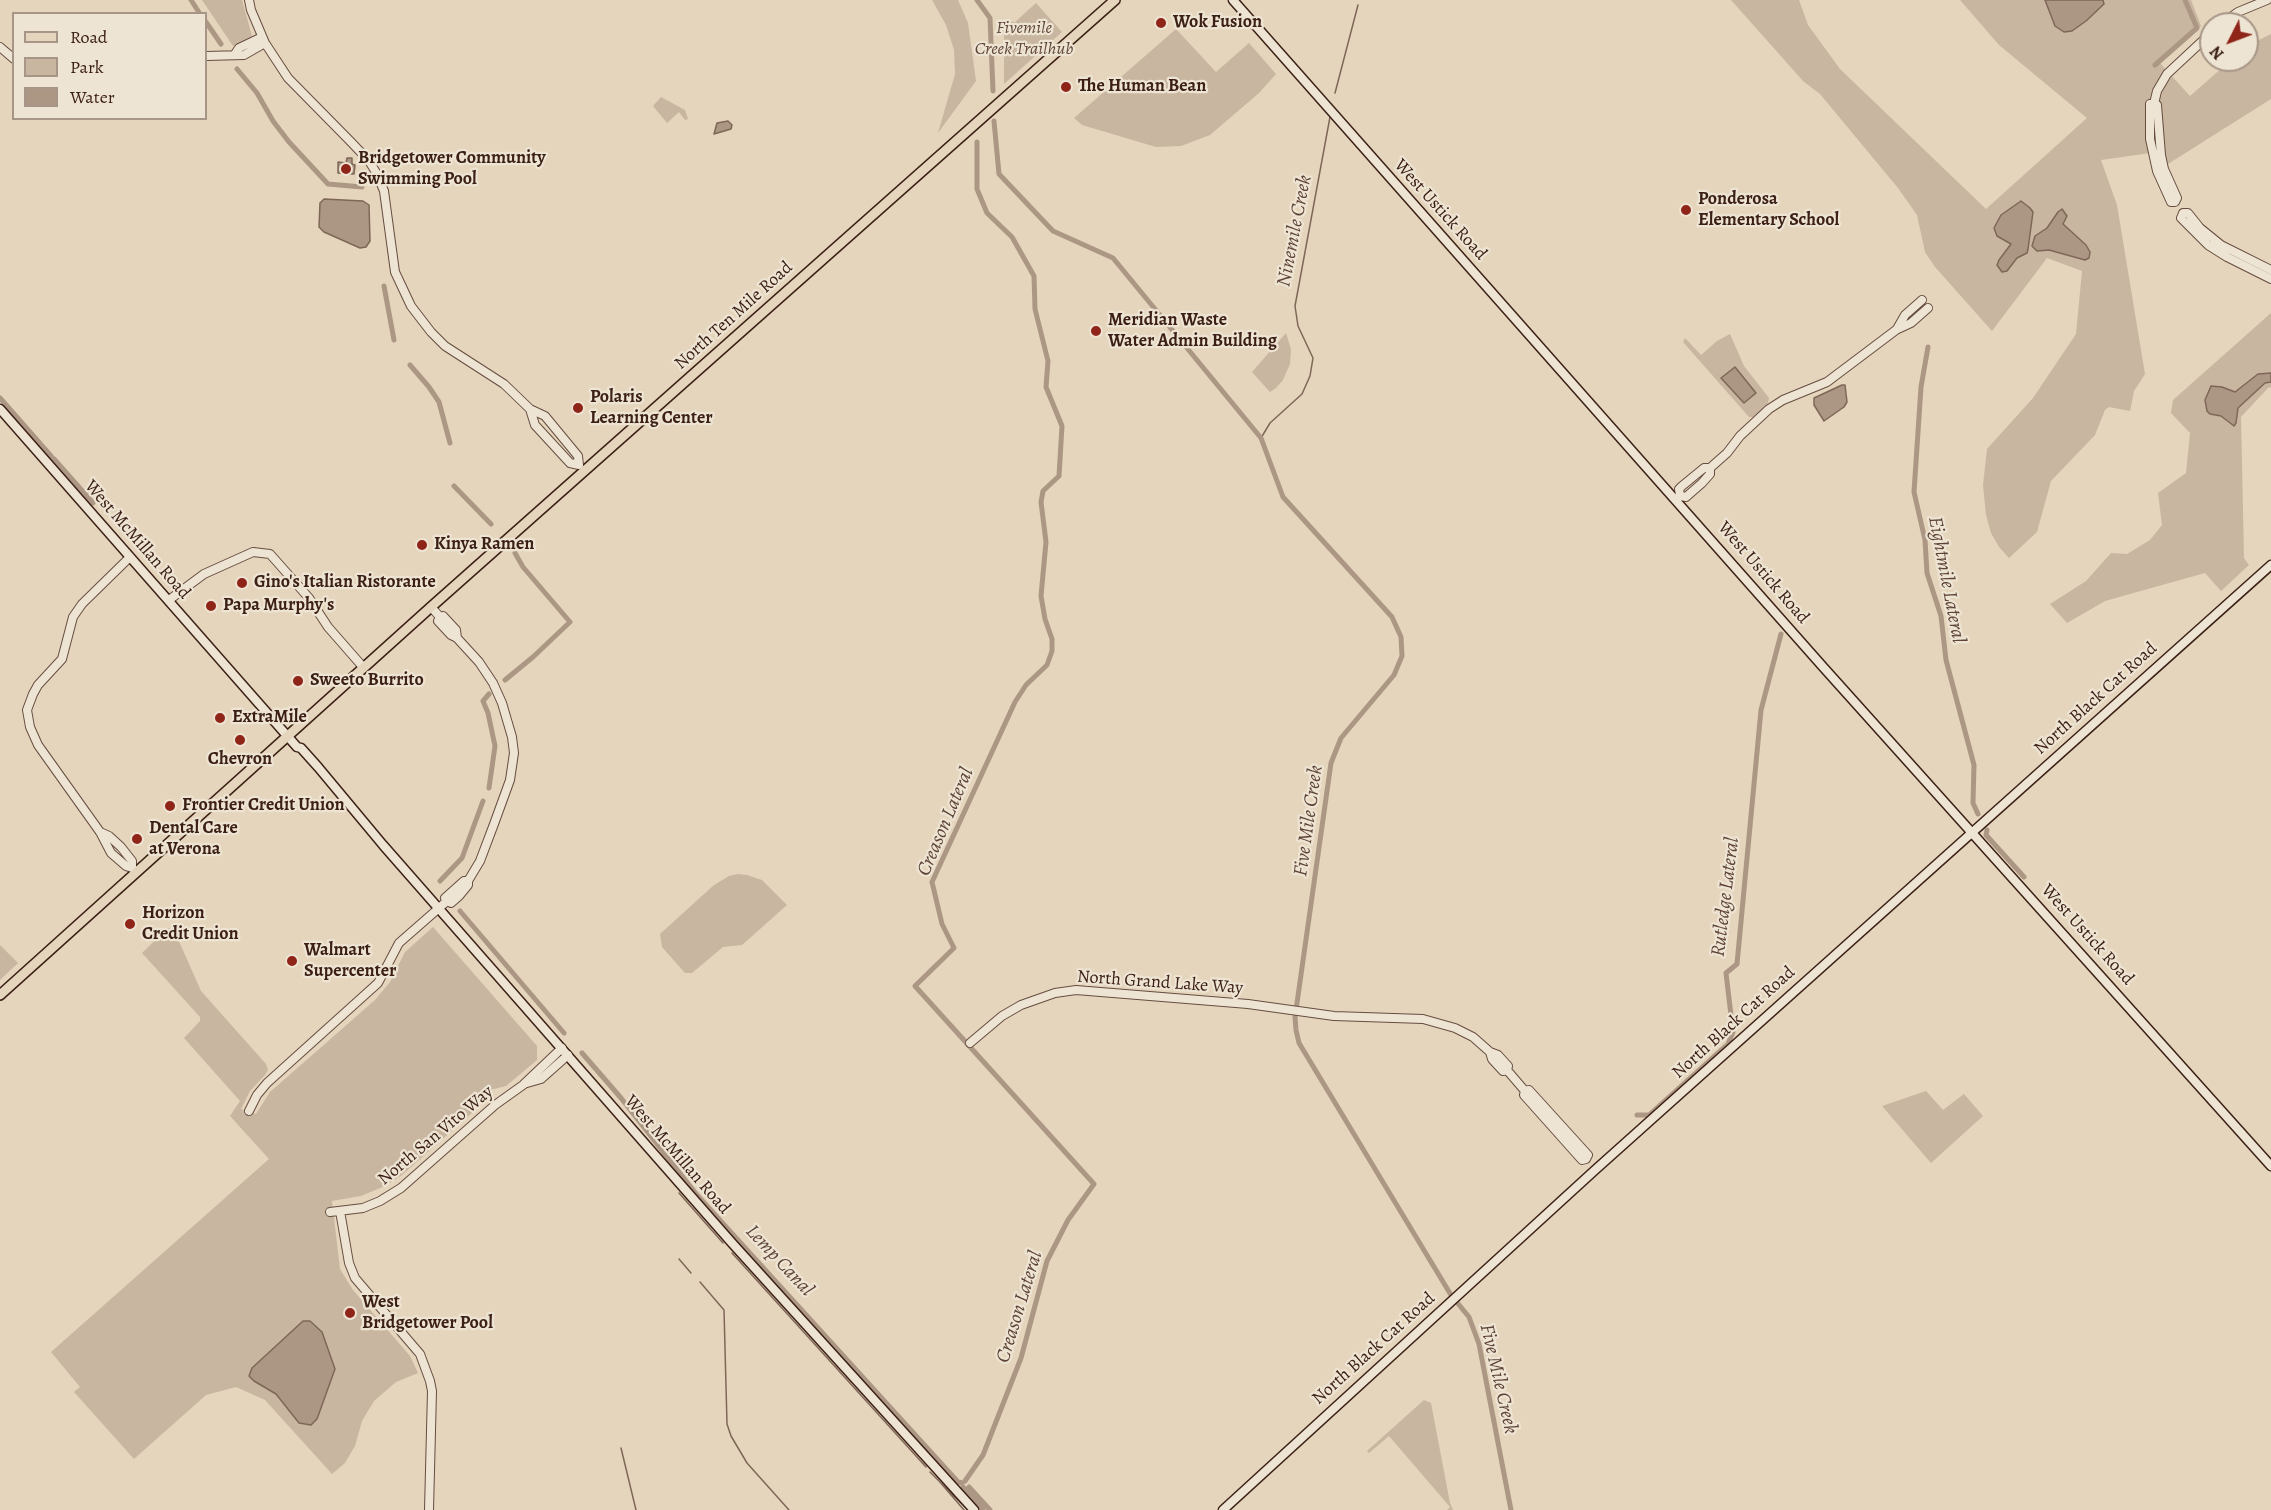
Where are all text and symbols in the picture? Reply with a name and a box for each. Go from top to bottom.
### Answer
legend [12,12,207,120]
place label: Wok Fusion [1173,12,1262,34]
north arrow [2199,12,2259,72]
marker: Wok Fusion [1154,16,1168,30]
park label: Fivemile Creek Trailhub [975,18,1073,60]
text: Road [70,25,107,49]
text: N [2205,41,2229,64]
text: Park [70,55,104,79]
place label: The Human Bean [1078,76,1206,98]
marker: The Human Bean [1059,80,1073,94]
text: Water [70,85,115,109]
place label: Bridgetower Community Swimming Pool [358,148,546,190]
street label: West Ustick Road [1389,155,1491,265]
marker: Bridgetower Community Swimming Pool [339,162,353,176]
water label: Ninemile Creek [1272,173,1318,289]
place label: Ponderosa Elementary School [1698,189,1839,232]
marker: Ponderosa Elementary School [1679,203,1693,217]
street label: North Ten Mile Road [671,257,797,375]
place label: Meridian Waste Water Admin Building [1108,310,1277,352]
marker: Meridian Waste Water Admin Building [1089,324,1103,338]
place label: Polaris Learning Center [590,387,713,430]
marker: Polaris Learning Center [571,401,585,415]
street label: West McMillan Road [79,476,195,604]
water label: Eightmile Lateral [1922,515,1970,645]
street label: West Ustick Road [1713,517,1813,629]
place label: Kinya Ramen [434,534,534,556]
marker: Kinya Ramen [415,538,429,552]
place label: Gino's Italian Ristorante [254,572,436,594]
marker: Gino's Italian Ristorante [235,576,249,590]
place label: Papa Murphy's [223,595,334,617]
marker: Papa Murphy's [204,599,218,613]
street label: North Black Cat Road [2030,638,2162,760]
place label: Sweeto Burrito [310,670,424,692]
marker: Sweeto Burrito [291,674,305,688]
place label: ExtraMile [232,707,307,729]
marker: ExtraMile [213,711,227,725]
marker: Chevron [233,733,247,747]
place label: Chevron [208,749,272,771]
water label: Creason Lateral [912,764,980,880]
water label: Five Mile Creek [1289,764,1329,878]
place label: Frontier Credit Union [182,795,345,817]
marker: Frontier Credit Union [163,799,177,813]
place label: Dental Care at Verona [149,818,238,860]
marker: Dental Care at Verona [130,832,144,846]
water label: Rutledge Lateral [1707,836,1745,958]
street label: West Ustick Road [2036,880,2138,990]
place label: Horizon Credit Union [142,903,239,946]
marker: Horizon Credit Union [123,917,137,931]
place label: Walmart Supercenter [304,940,396,982]
marker: Walmart Supercenter [285,954,299,968]
street label: North Black Cat Road [1668,962,1800,1084]
street label: North Grand Lake Way [1076,966,1244,1000]
street label: North San Vito Way [374,1082,498,1190]
street label: West McMillan Road [619,1091,735,1219]
water label: Lemp Canal [740,1220,818,1302]
water label: Creason Lateral [992,1248,1048,1366]
street label: North Black Cat Road [1308,1288,1440,1410]
place label: West Bridgetower Pool [362,1292,493,1334]
marker: West Bridgetower Pool [343,1306,357,1320]
water label: Five Mile Creek [1474,1322,1522,1436]

